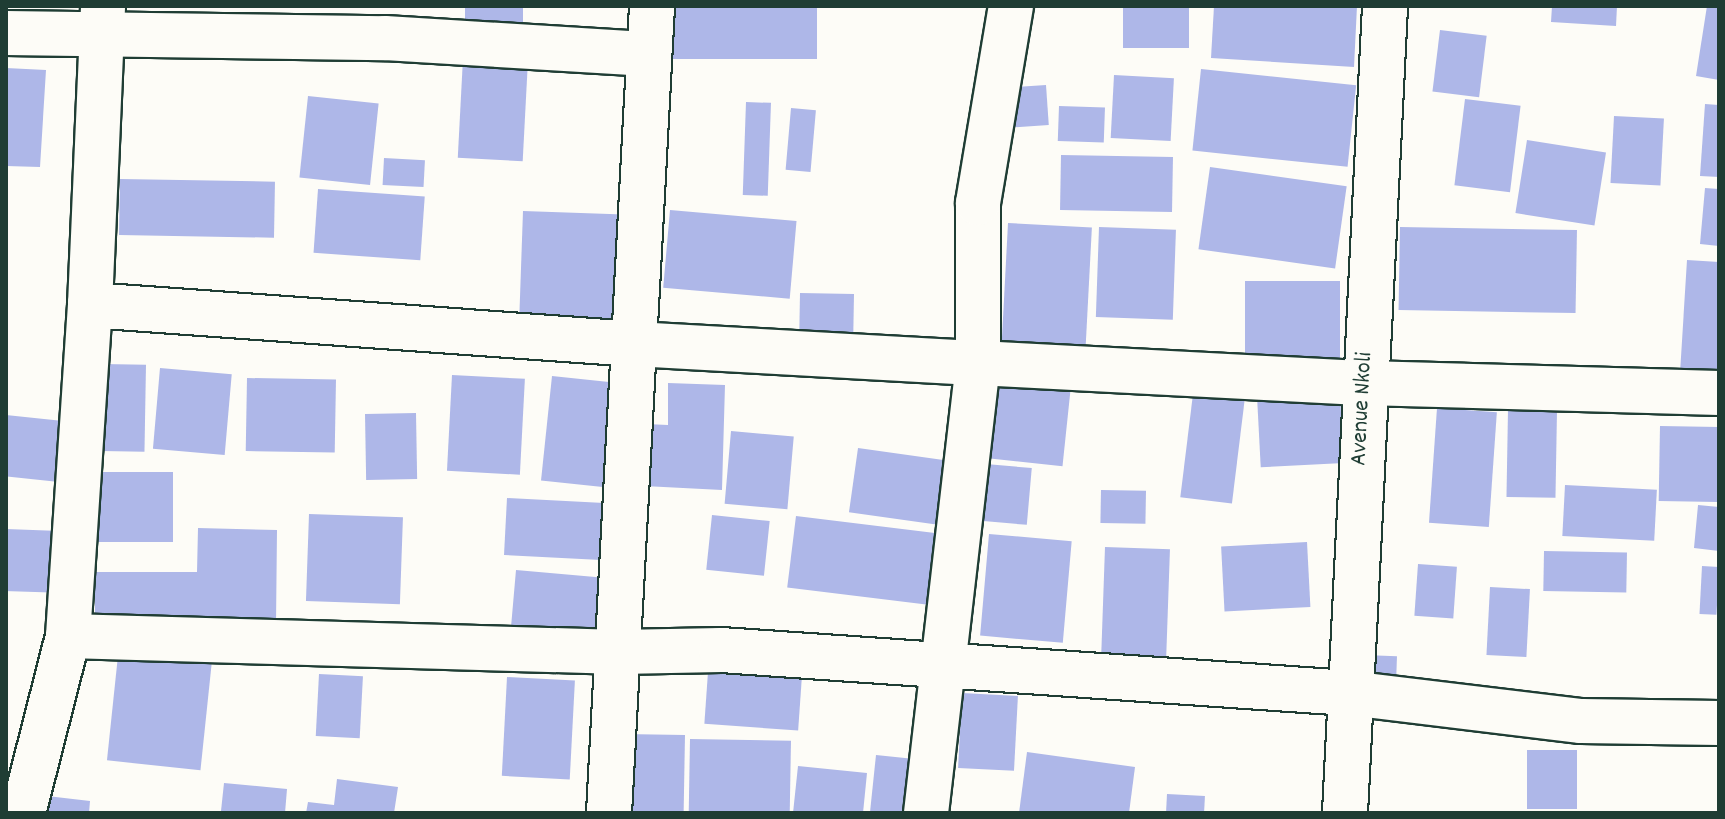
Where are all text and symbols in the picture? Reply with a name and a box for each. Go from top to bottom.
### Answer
street label: Avenue Nkoli [1346,352,1380,466]

